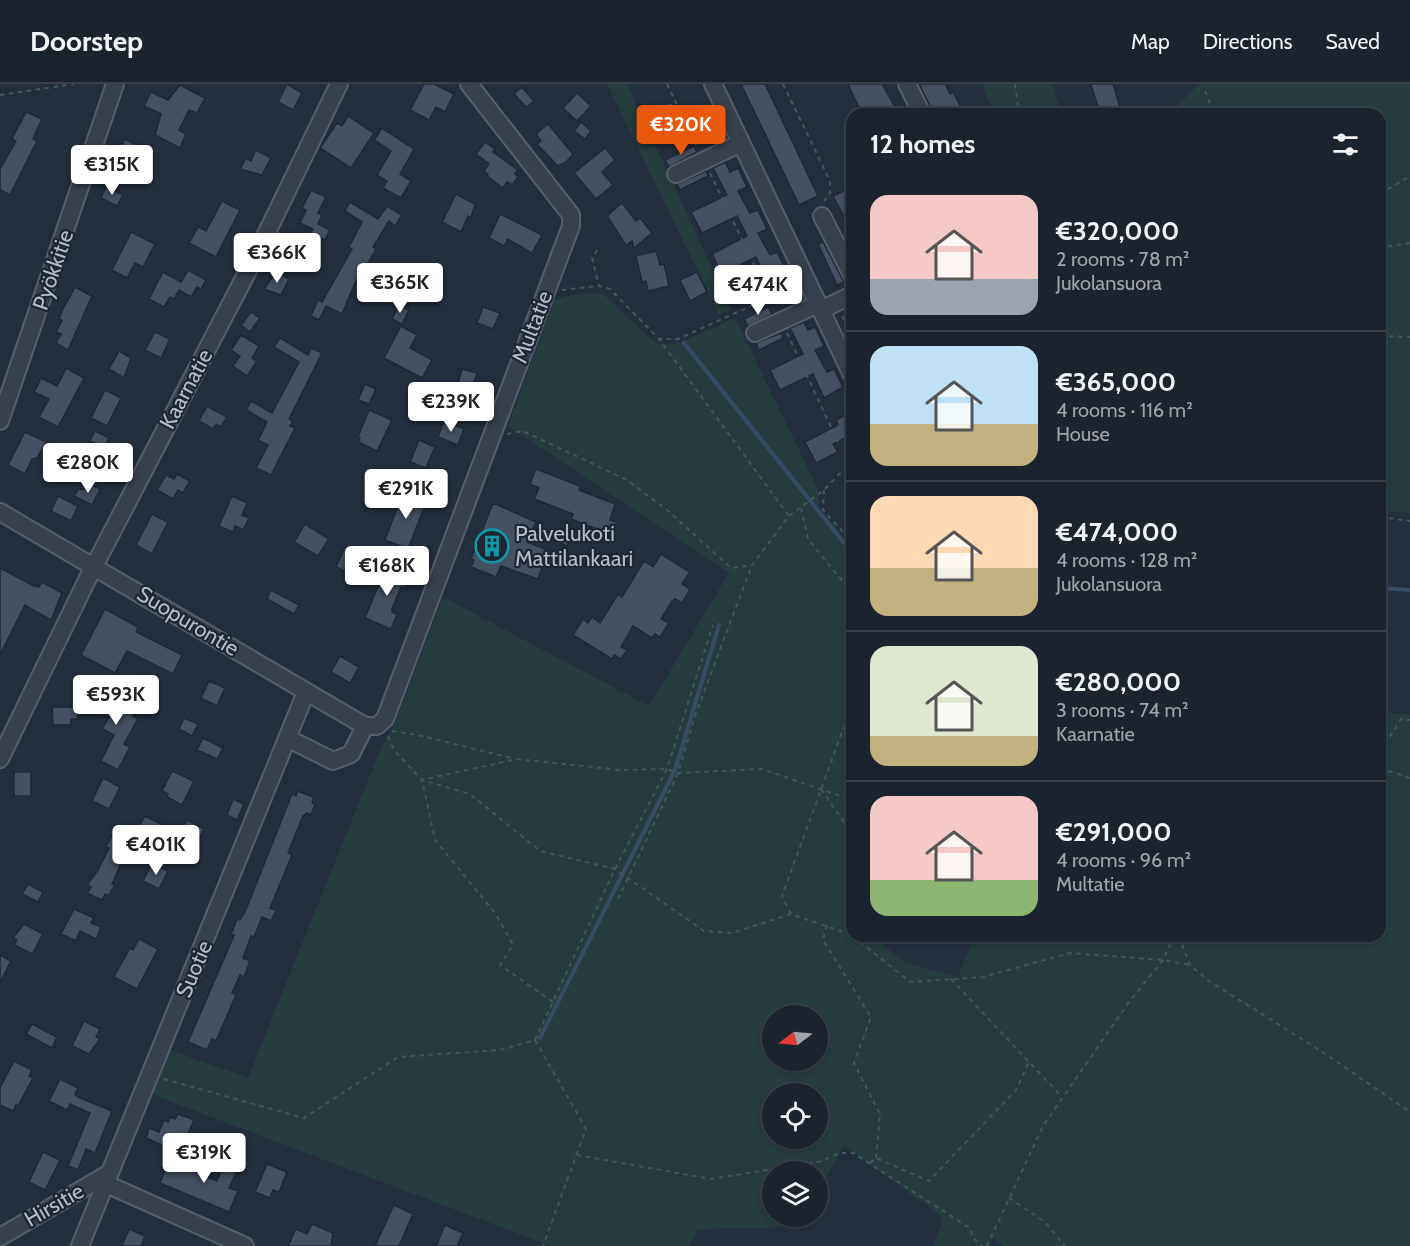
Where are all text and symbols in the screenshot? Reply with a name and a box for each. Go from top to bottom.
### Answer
text: Doorstep [30,24,143,58]
text: Map [1131,29,1170,54]
text: Directions [1203,29,1292,54]
text: Saved [1325,29,1380,54]
pin: €320K [639,105,723,156]
text: €320K [651,112,711,136]
text: 12 homes [870,128,975,160]
icon: filters [1329,128,1362,161]
pin: €315K [70,145,154,196]
text: €315K [85,152,139,176]
text: €320,000 [1056,215,1179,247]
icon: home [918,219,990,291]
street label: Pyökkitie [27,226,79,314]
pin: €366K [235,233,319,284]
text: €366K [248,240,306,264]
text: 2 rooms · 78 m² [1056,247,1189,271]
pin: €365K [358,263,442,314]
pin: €474K [716,265,800,316]
text: €365K [371,270,429,294]
text: Jukolansuora [1056,271,1162,295]
text: €474K [728,272,788,296]
street label: Multatie [506,287,558,367]
street label: Kaarnatie [154,344,218,434]
text: €365,000 [1056,366,1176,398]
icon: home [918,370,990,442]
pin: €239K [409,382,493,433]
text: €239K [422,389,480,413]
text: 4 rooms · 116 m² [1056,398,1193,422]
text: House [1056,422,1110,446]
pin: €280K [46,443,130,494]
text: €280K [57,450,119,474]
pin: €291K [364,469,448,520]
text: €291K [379,476,433,500]
text: €474,000 [1056,516,1178,548]
place label: Palvelukoti Mattilankaari [515,520,633,572]
icon: home [918,520,990,592]
building icon: Palvelukoti Mattilankaari [474,528,510,564]
pin: €168K [345,546,429,597]
text: 4 rooms · 128 m² [1056,548,1198,572]
text: €168K [359,553,415,577]
text: Jukolansuora [1056,572,1162,596]
street label: Suopurontie [132,580,244,662]
text: €280,000 [1056,666,1181,698]
icon: home [918,670,990,742]
pin: €593K [74,675,158,726]
text: €593K [87,682,145,706]
text: 3 rooms · 74 m² [1056,698,1189,722]
text: Kaarnatie [1056,722,1135,746]
text: €291,000 [1056,816,1172,848]
icon: home [918,820,990,892]
pin: €401K [114,825,198,876]
text: €401K [126,832,186,856]
text: 4 rooms · 96 m² [1056,848,1191,872]
text: Multatie [1056,872,1124,896]
street label: Suotie [170,936,218,1002]
north arrow [762,1005,828,1071]
map controls [762,1005,828,1227]
button: locate [762,1083,828,1149]
pin: €319K [162,1133,246,1184]
text: €319K [177,1140,231,1164]
button: layers [762,1161,828,1227]
street label: Hirsitie [20,1177,88,1233]

